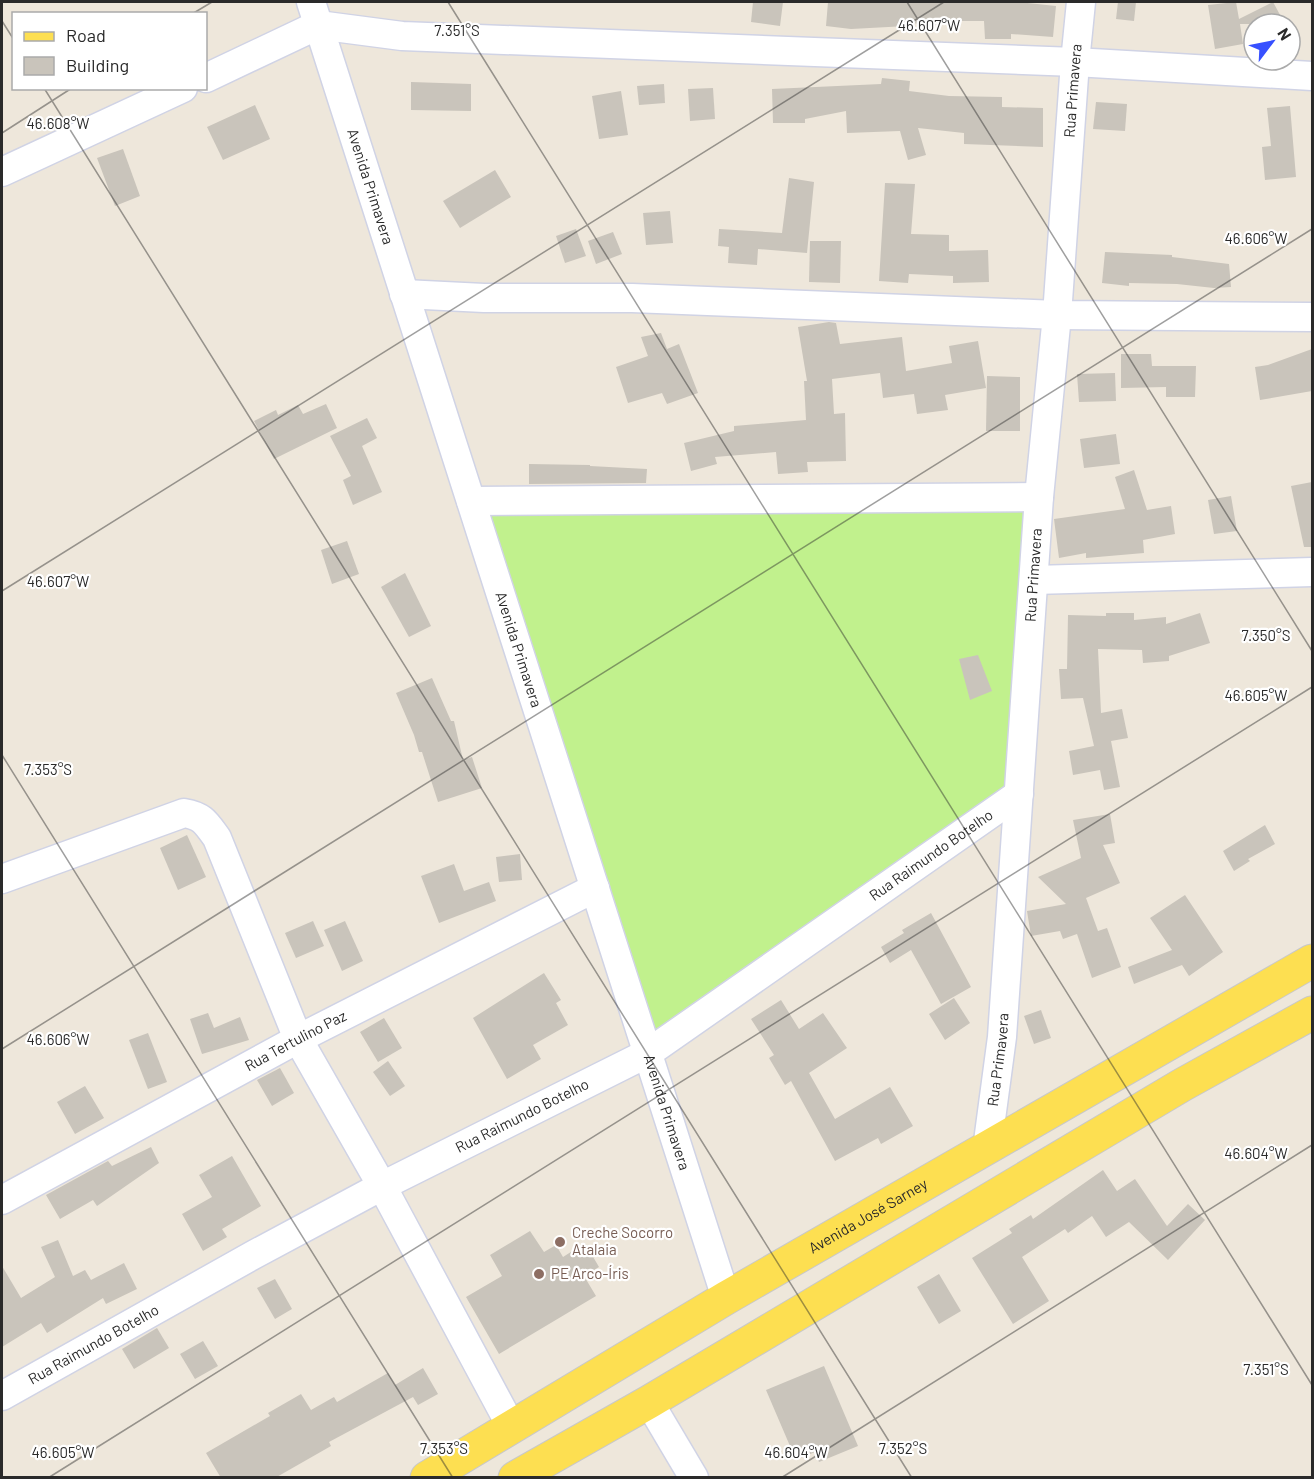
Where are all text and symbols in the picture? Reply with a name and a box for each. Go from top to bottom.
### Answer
legend [12,12,207,90]
north arrow [1242,12,1302,72]
text: 46.607°W [898,16,960,34]
text: 7.351°S [434,21,480,39]
text: Road [66,24,106,46]
text: N [1274,24,1296,43]
street label: Rua Primavera [1060,43,1085,138]
text: Building [66,54,129,76]
text: 46.608°W [26,114,90,132]
street label: Avenida Primavera [344,126,398,247]
text: 46.606°W [1225,229,1287,247]
street label: Rua Primavera [1020,527,1045,623]
text: 46.607°W [27,572,89,590]
street label: Avenida Primavera [492,589,546,709]
text: 7.350°S [1242,626,1290,644]
text: 46.605°W [1225,686,1287,704]
text: 7.353°S [24,760,72,778]
street label: Rua Raimundo Botelho [865,805,996,904]
street label: Rua Tertulino Paz [241,1006,349,1074]
street label: Rua Primavera [983,1012,1012,1107]
text: 46.606°W [27,1030,89,1048]
street label: Avenida Primavera [641,1052,694,1172]
street label: Rua Raimundo Botelho [452,1074,592,1156]
text: 46.604°W [1224,1144,1288,1162]
street label: Avenida José Sarney [805,1174,930,1257]
place label: Creche Socorro Atalaia [572,1223,673,1258]
marker: Creche Socorro Atalaia [553,1235,567,1249]
place label: PE Arco-Íris [551,1264,629,1282]
marker: PE Arco-Íris [532,1267,546,1281]
street label: Rua Raimundo Botelho [25,1300,162,1388]
text: 7.351°S [1243,1360,1289,1378]
text: 7.353°S [420,1439,468,1457]
text: 7.352°S [879,1439,927,1457]
text: 46.605°W [32,1443,94,1461]
text: 46.604°W [764,1443,828,1461]

